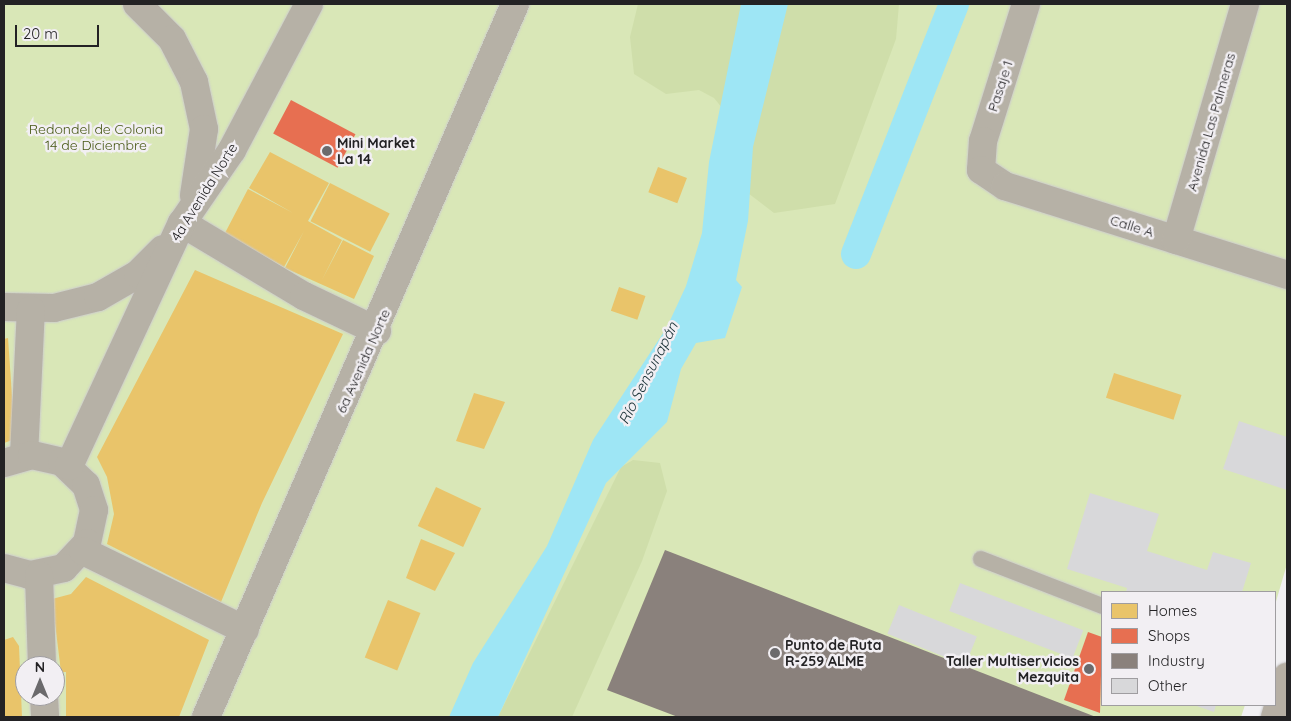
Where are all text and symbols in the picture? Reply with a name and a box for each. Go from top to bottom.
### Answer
scale bar [18,15,101,47]
text: 20 m [23,24,58,43]
street label: Avenida Las Palmeras [1183,51,1239,193]
street label: Pasaje 1 [984,58,1016,114]
park label: Redondel de Colonia 14 de Diciembre [29,121,163,154]
place label: Mini Market La 14 [337,135,415,168]
street label: 4a Avenida Norte [167,140,241,244]
marker: Mini Market La 14 [321,145,333,157]
street label: Calle A [1108,211,1156,241]
street label: 6a Avenida Norte [332,306,394,416]
water label: Río Sensunapán [615,319,681,427]
legend [1101,591,1276,706]
text: Homes [1148,601,1197,620]
text: Shops [1148,626,1190,645]
place label: Punto de Ruta R-259 ALME [785,637,881,670]
marker: Punto de Ruta R-259 ALME [769,647,781,659]
text: Industry [1148,651,1205,670]
place label: Taller Multiservicios Mezquita [946,653,1079,686]
north arrow [15,656,65,706]
text: N [35,658,45,676]
marker: Taller Multiservicios Mezquita [1083,663,1095,675]
text: Other [1148,676,1187,695]

